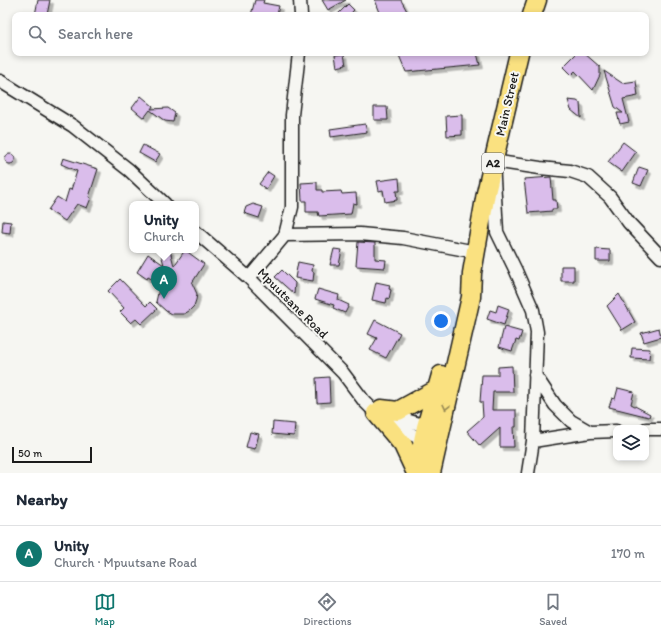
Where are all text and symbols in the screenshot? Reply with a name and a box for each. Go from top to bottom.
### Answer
search box [12,12,649,56]
icon: search [26,23,48,45]
text: Search here [58,25,133,43]
street label: Main Street [492,70,522,137]
road number: A2 [482,153,504,173]
popup [129,201,199,253]
text: Unity [144,211,179,229]
text: Church [144,229,184,244]
street label: Mpuutsane Road [255,265,331,341]
pin: A [151,266,177,299]
your location [431,311,451,331]
one-way arrow [442,404,450,410]
map controls [613,425,649,461]
button: layers [613,425,649,461]
scale bar [12,445,92,464]
text: 50 m [18,447,42,460]
text: Nearby [16,489,68,509]
text: Unity [54,537,89,555]
text: A [25,546,33,561]
text: 170 m [611,546,645,561]
text: Church · Mpuutsane Road [54,555,197,570]
tab: Map [94,591,116,628]
tab: Directions [303,591,352,628]
tab: Saved [539,591,567,628]

